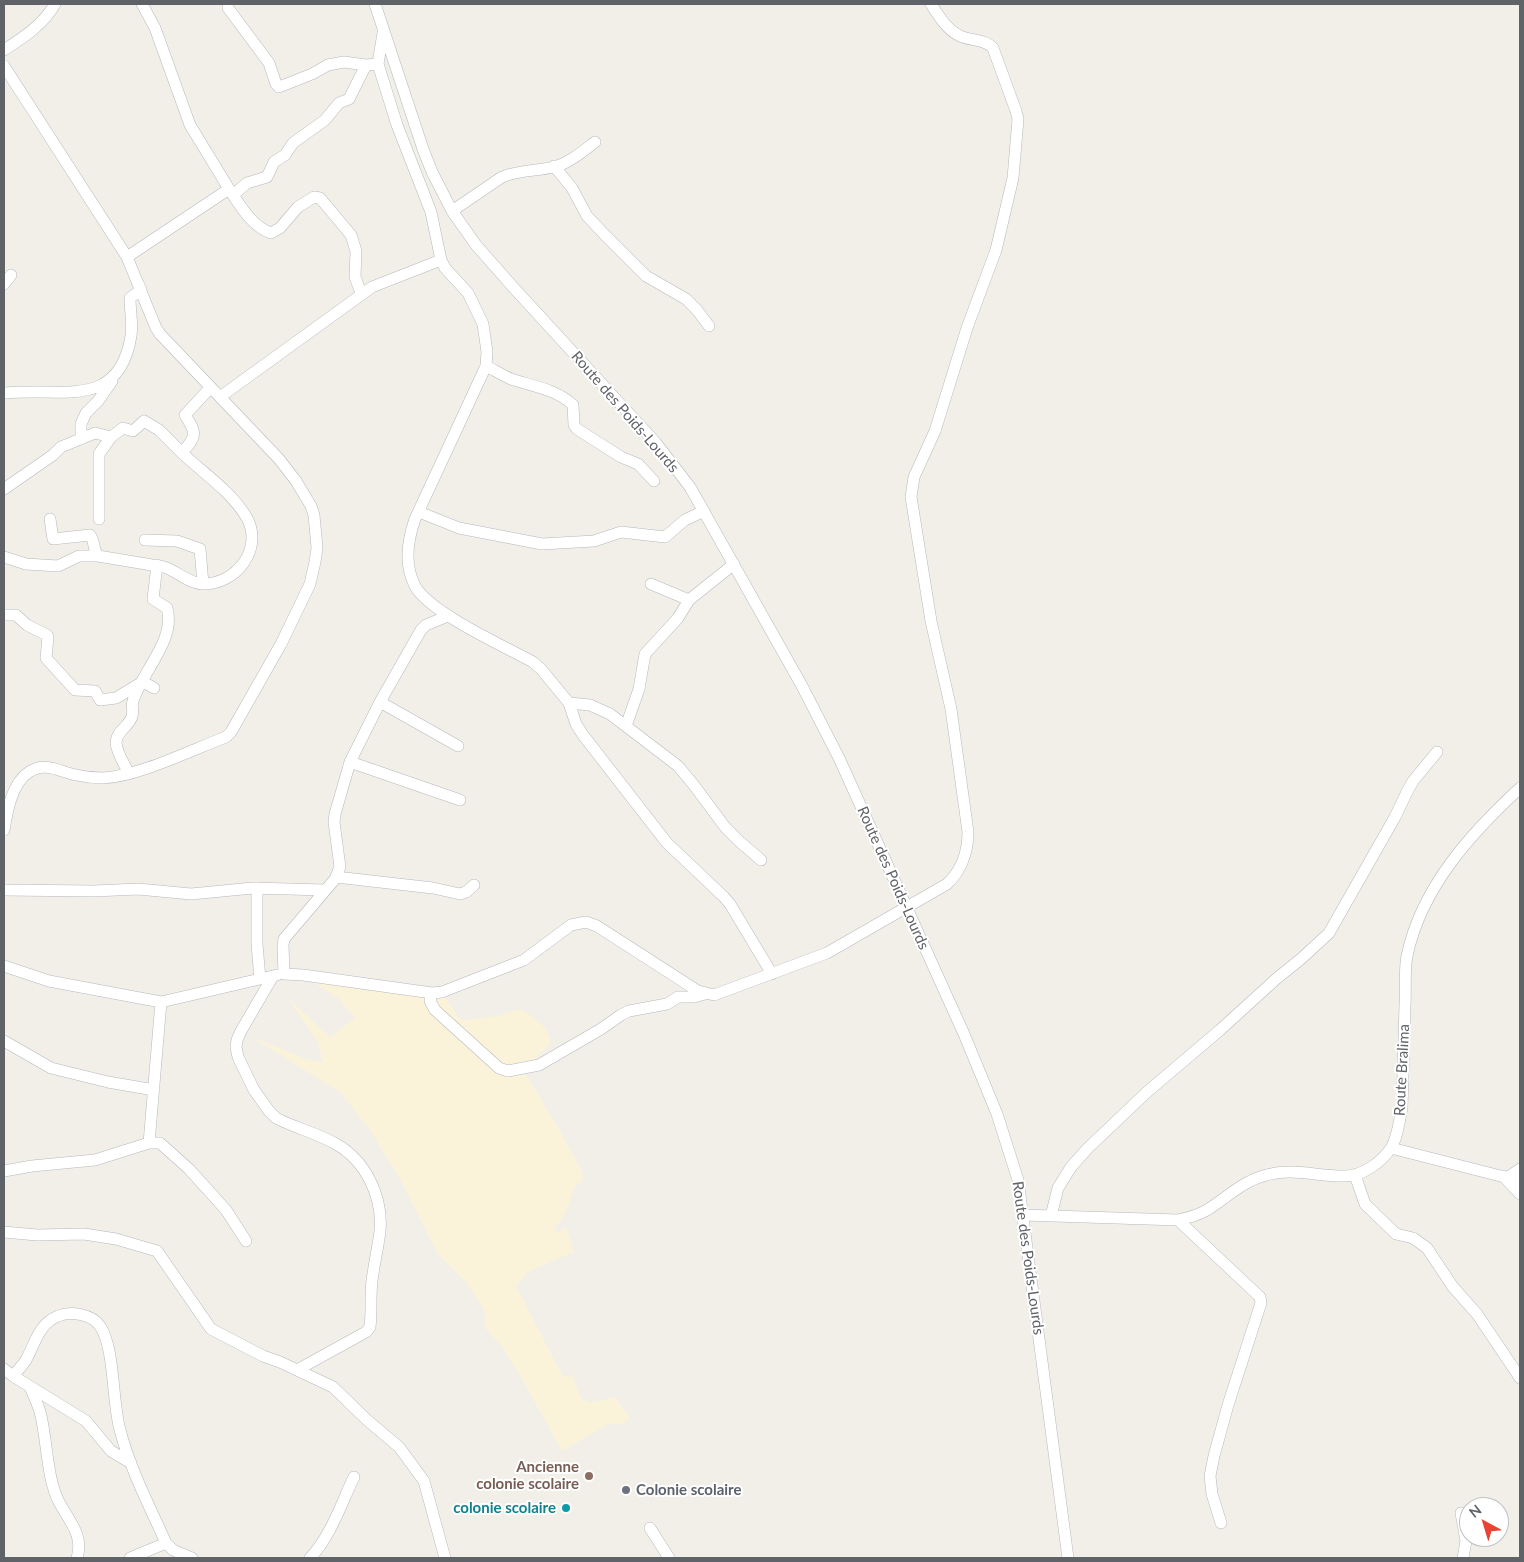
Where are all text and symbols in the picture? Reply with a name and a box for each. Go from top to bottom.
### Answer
street label: Route des Poids-Lourds [567,348,683,476]
street label: Route des Poids-Lourds [853,804,933,952]
street label: Route Bralima [1391,1024,1413,1116]
street label: Route des Poids-Lourds [1008,1180,1048,1336]
place label: Ancienne colonie scolaire [476,1458,579,1493]
marker: Ancienne colonie scolaire [583,1470,595,1482]
place label: Colonie scolaire [636,1481,741,1499]
marker: Colonie scolaire [620,1484,632,1496]
north arrow [1459,1497,1509,1547]
place label: colonie scolaire [453,1499,556,1517]
text: N [1465,1501,1484,1521]
marker: colonie scolaire [560,1502,572,1514]

